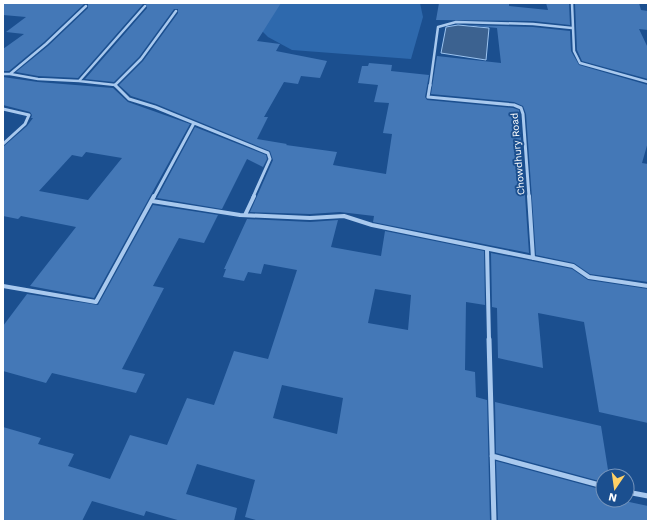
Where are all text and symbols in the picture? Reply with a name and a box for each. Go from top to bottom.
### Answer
street label: Chowdhury Road [508,112,527,196]
north arrow [595,468,635,508]
text: N [607,490,618,505]

